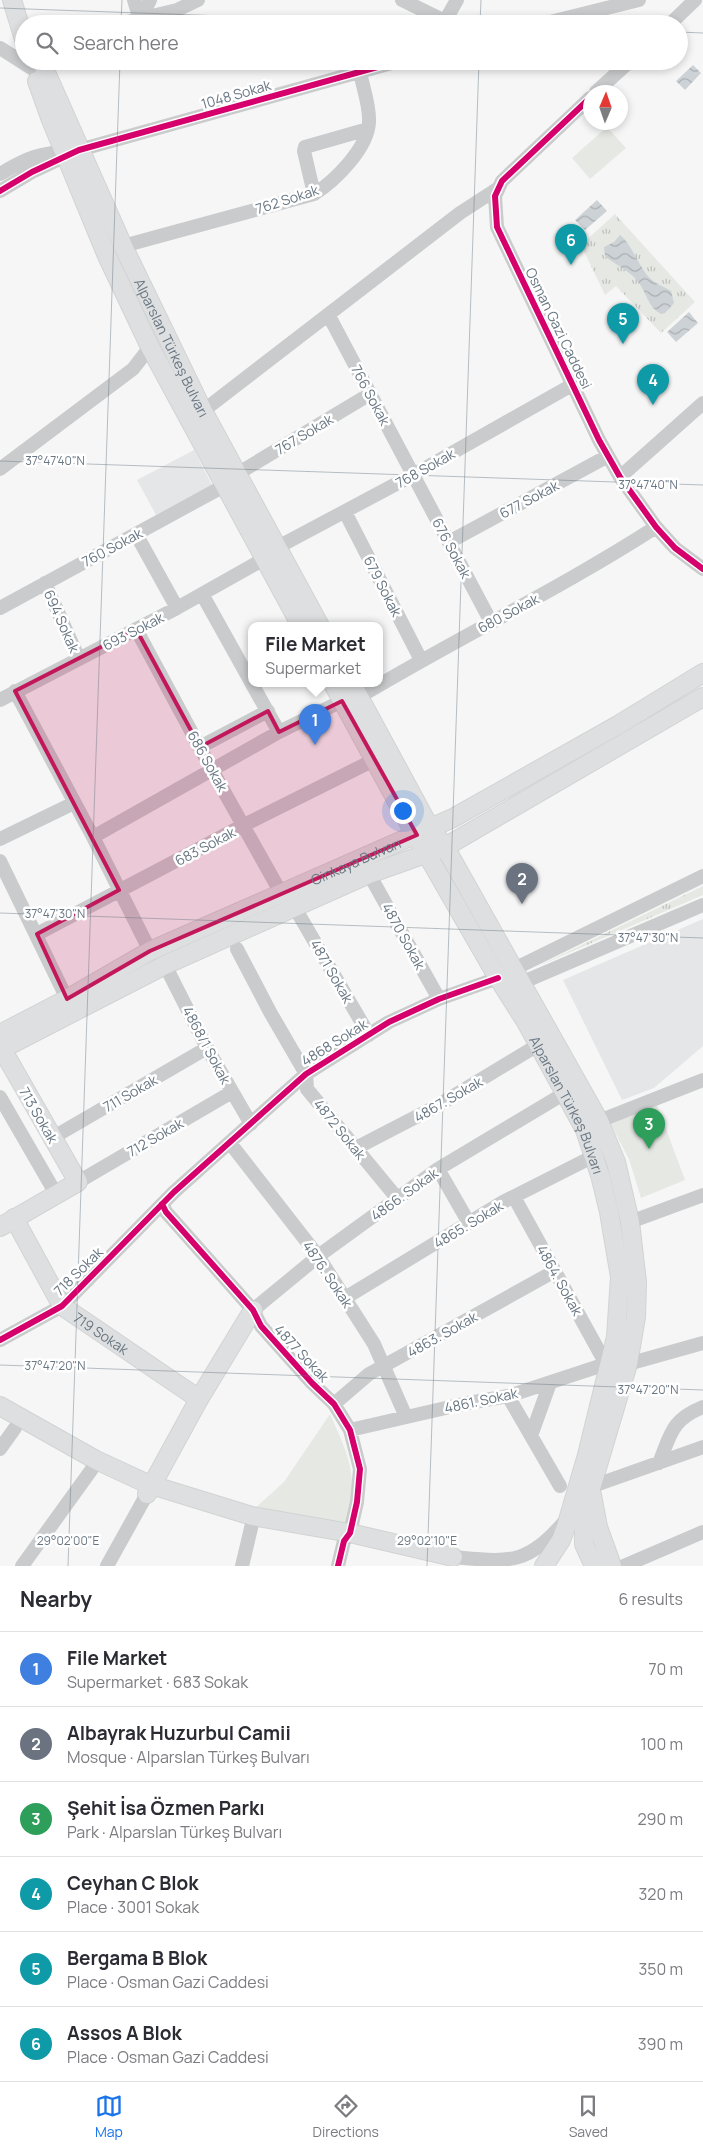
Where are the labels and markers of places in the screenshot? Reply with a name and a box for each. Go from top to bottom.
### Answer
pin: 6 [555,224,587,265]
pin: 5 [607,303,639,344]
pin: 4 [637,364,669,405]
pin: 1 [299,704,331,745]
pin: 2 [506,863,538,904]
pin: 3 [633,1108,665,1149]

